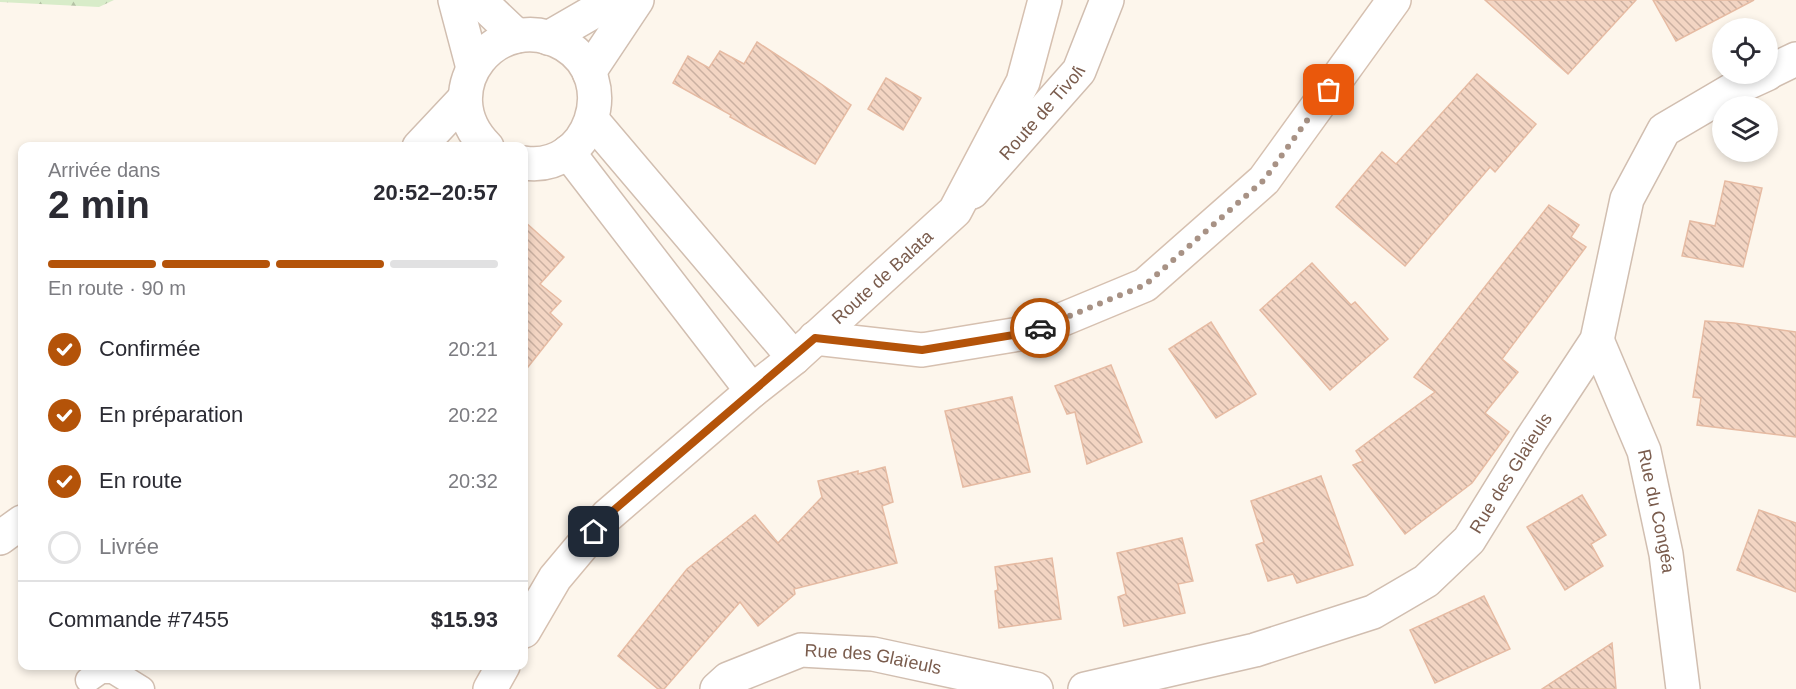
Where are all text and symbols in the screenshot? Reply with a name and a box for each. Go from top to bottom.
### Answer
map controls [1712,18,1778,162]
button: locate [1712,18,1778,84]
street label: Route de Tivoli [995,64,1090,164]
pin [1303,64,1354,115]
icon: bag [1312,73,1345,106]
button: layers [1712,96,1778,162]
text: Arrivée dans [48,159,160,181]
text: 20:52–20:57 [373,180,498,205]
text: 2 min [48,183,150,226]
street label: Route de Balata [828,226,938,328]
text: En route · 90 m [48,277,186,299]
courier [1010,298,1070,358]
icon: car [1024,312,1057,345]
icon: check [48,333,81,366]
text: Confirmée [99,336,200,361]
text: 20:21 [448,338,498,360]
icon: check [48,399,81,432]
text: En préparation [99,402,243,427]
text: 20:22 [448,404,498,426]
street label: Rue des Glaïeuls [1466,409,1556,537]
street label: Rue du Congéa [1634,447,1678,575]
icon: check [48,465,81,498]
text: En route [99,468,182,493]
text: 20:32 [448,470,498,492]
pin [568,506,619,557]
icon: home [577,515,610,548]
text: Livrée [99,534,159,559]
text: Commande #7455 [48,607,229,632]
text: $15.93 [431,607,498,632]
street label: Rue des Glaïeuls [804,640,943,678]

